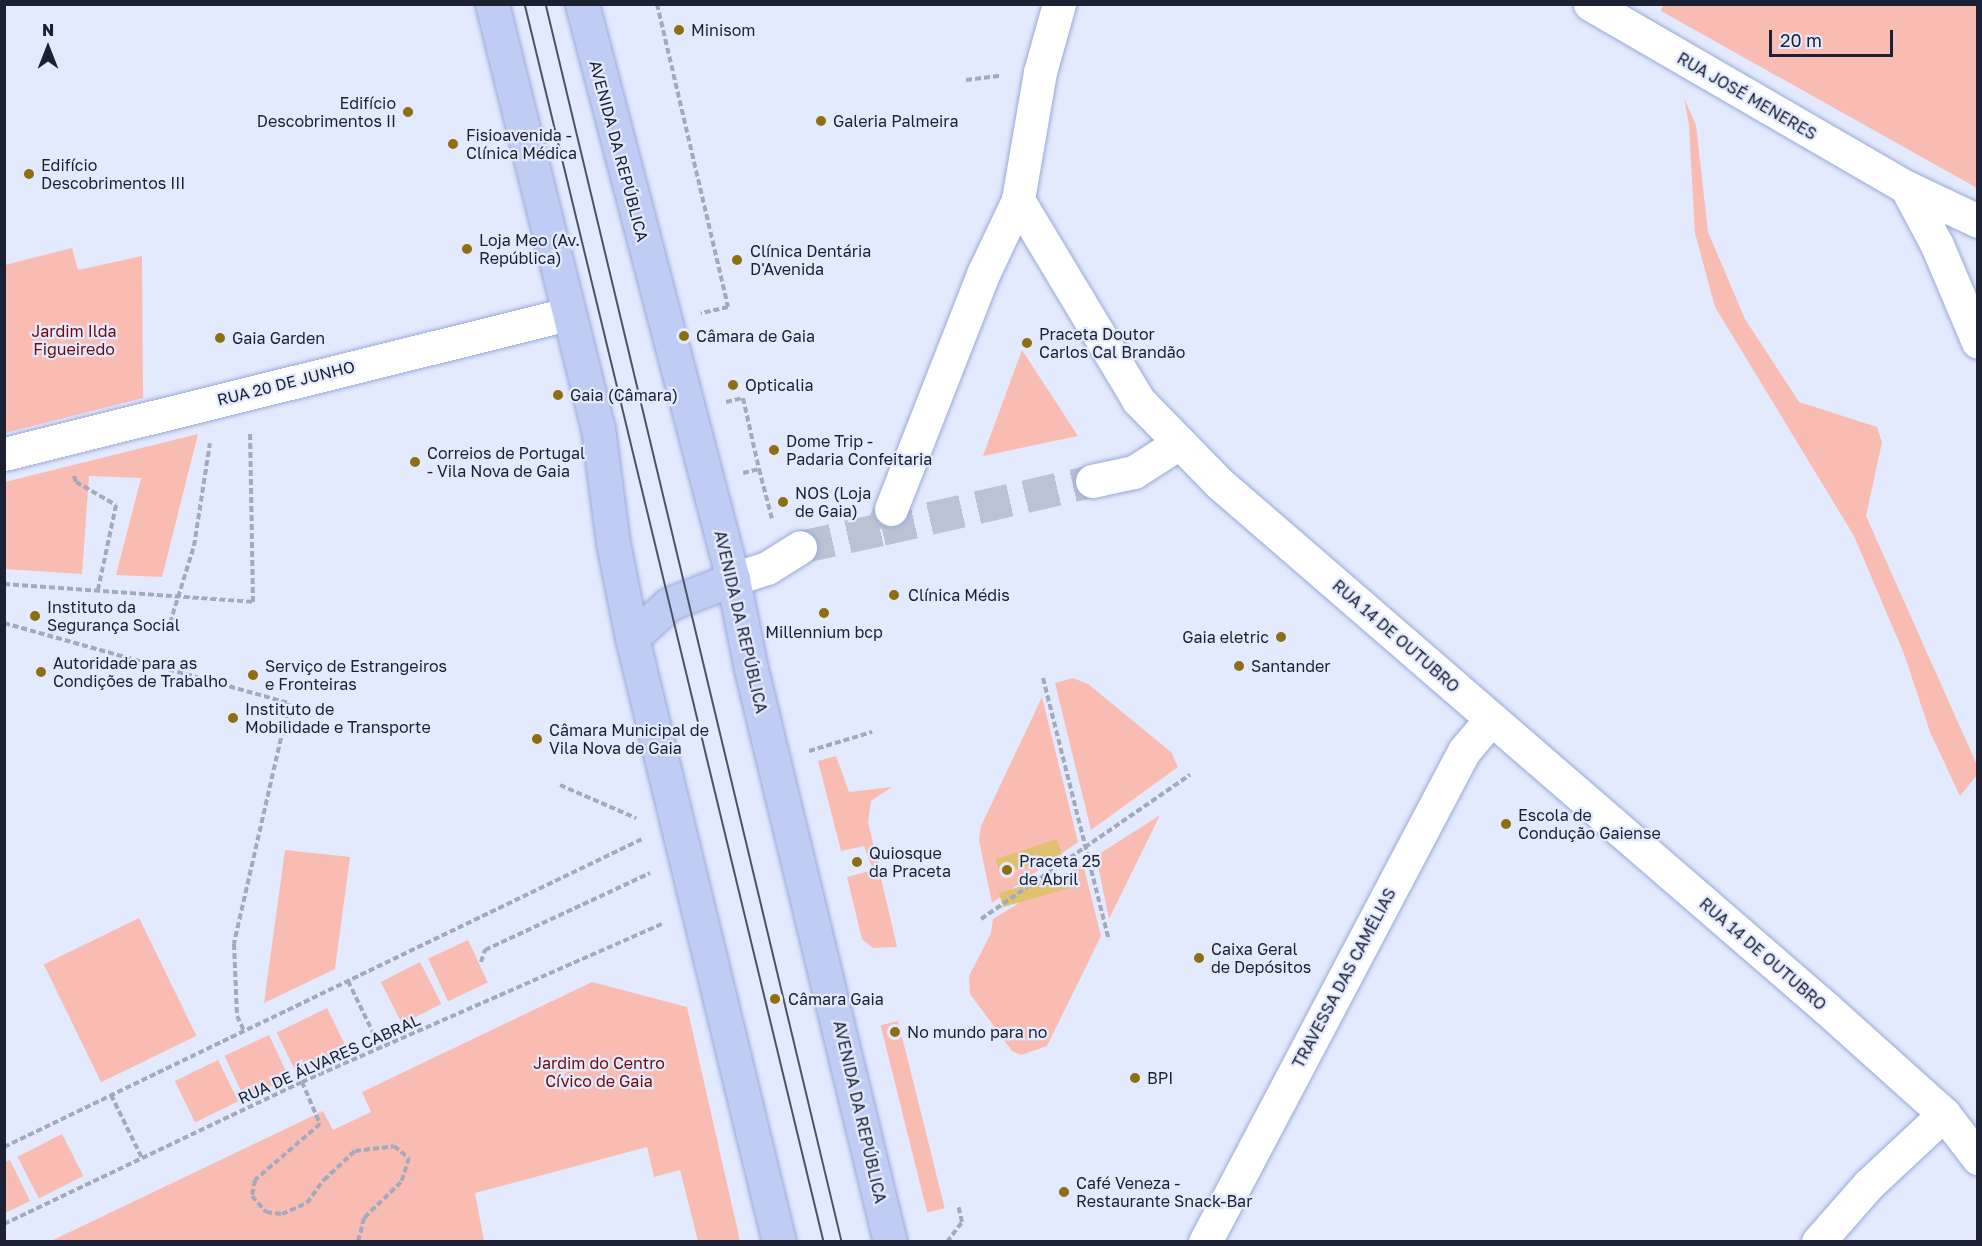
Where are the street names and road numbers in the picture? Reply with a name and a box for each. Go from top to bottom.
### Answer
street label: RUA JOSÉ MENERES [1674,48,1820,144]
street label: AVENIDA DA REPÚBLICA [586,58,652,244]
street label: RUA 20 DE JUNHO [215,357,357,409]
street label: AVENIDA DA REPÚBLICA [711,529,771,715]
street label: RUA 14 DE OUTUBRO [1329,576,1463,696]
street label: TRAVESSA DAS CAMÉLIAS [1288,885,1400,1071]
street label: RUA 14 DE OUTUBRO [1696,894,1830,1014]
street label: RUA DE ÁLVARES CABRAL [235,1010,423,1108]
street label: AVENIDA DA REPÚBLICA [830,1019,890,1205]

